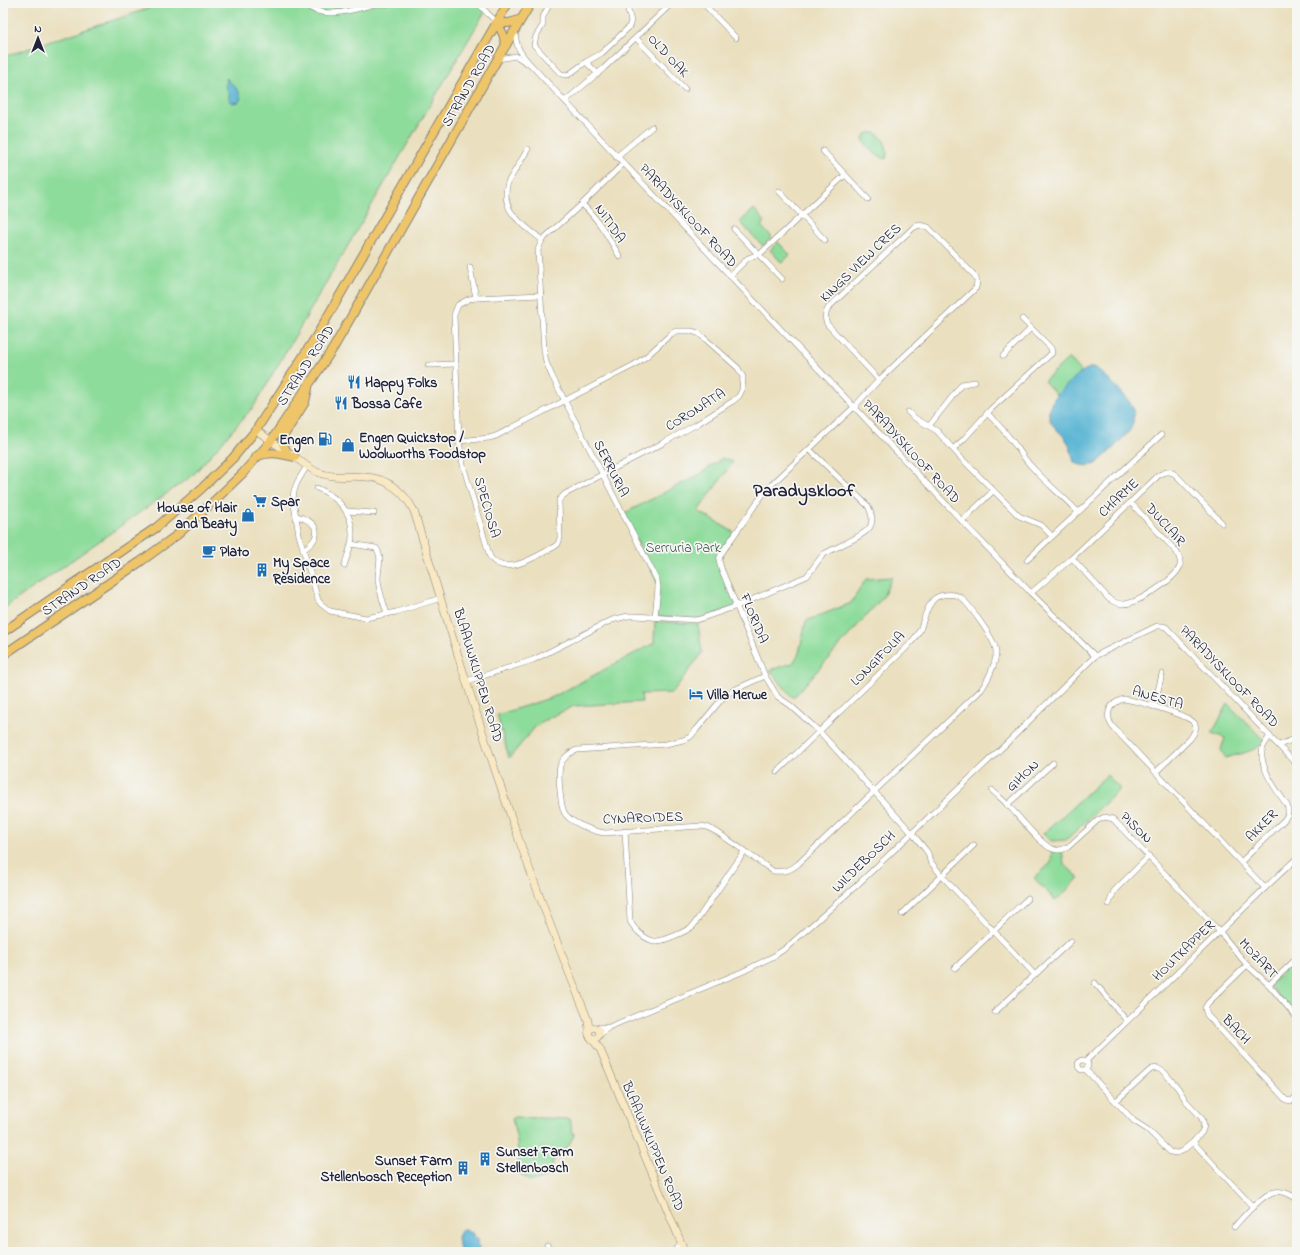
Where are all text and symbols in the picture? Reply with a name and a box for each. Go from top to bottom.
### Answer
north arrow [18,18,58,58]
text: N [34,21,42,37]
street label: OLD OAK [642,30,694,83]
street label: STRAND ROAD [437,40,502,131]
street label: PARADYSKLOOF ROAD [634,159,742,273]
street label: NITIDA [589,200,630,248]
street label: KINGS VIEW CRES [815,219,907,308]
street label: STRAND ROAD [272,321,340,410]
place label: Happy Folks [365,373,438,396]
restaurant icon: Happy Folks [346,374,362,390]
street label: CORONATA [662,383,730,437]
place label: Bossa Cafe [351,394,423,415]
restaurant icon: Bossa Cafe [333,395,349,411]
street label: PARADYSKLOOF ROAD [857,395,965,509]
place label: Engen Quickstop / Woolworths Foodstop [359,428,486,465]
place label: Engen [279,430,314,453]
fuel station icon: Engen [317,431,333,447]
shop icon: Engen Quickstop / Woolworths Foodstop [340,437,356,453]
street label: SERRURIA [587,437,634,501]
street label: SPECIOSA [468,474,505,540]
street label: CHARME [1094,474,1144,523]
district label: Paradyskloof [753,479,855,506]
place label: Spar [271,492,300,513]
supermarket icon: Spar [252,493,268,509]
place label: House of Hair and Beaty [157,498,238,537]
street label: DUCLAIR [1139,498,1190,551]
shop icon: House of Hair and Beaty [240,507,256,523]
park label: Serruria Park [645,538,721,559]
place label: Plato [220,542,249,563]
cafe icon: Plato [201,543,217,559]
street label: STRAND ROAD [38,553,126,622]
place label: My Space Residence [272,553,331,590]
building icon: My Space Residence [254,562,270,578]
street label: FLORIDA [734,589,773,647]
street label: BLAAUWKLIPPEN ROAD [447,605,508,745]
street label: PARADYSKLOOF ROAD [1174,621,1284,733]
street label: LONGIFOLIA [846,627,910,691]
street label: ANESTA [1130,681,1186,716]
place label: Villa Merwe [706,685,768,706]
hotel icon: Villa Merwe [688,686,704,702]
street label: GIHON [1002,755,1044,797]
street label: AKKER [1241,805,1283,847]
street label: CYNAROIDES [603,807,684,830]
street label: PISON [1115,807,1157,849]
street label: WILDEBOSCH [827,826,901,898]
street label: HOUTKAPPER [1148,915,1220,987]
street label: MOZART [1233,934,1282,984]
street label: BACH [1216,1010,1255,1050]
street label: BLAAUWKLIPPEN ROAD [615,1078,689,1215]
place label: Sunset Farm Stellenbosch [496,1142,573,1179]
place label: Sunset Farm Stellenbosch Reception [320,1151,452,1188]
building icon: Sunset Farm Stellenbosch [477,1151,493,1167]
building icon: Sunset Farm Stellenbosch Reception [455,1160,471,1176]

